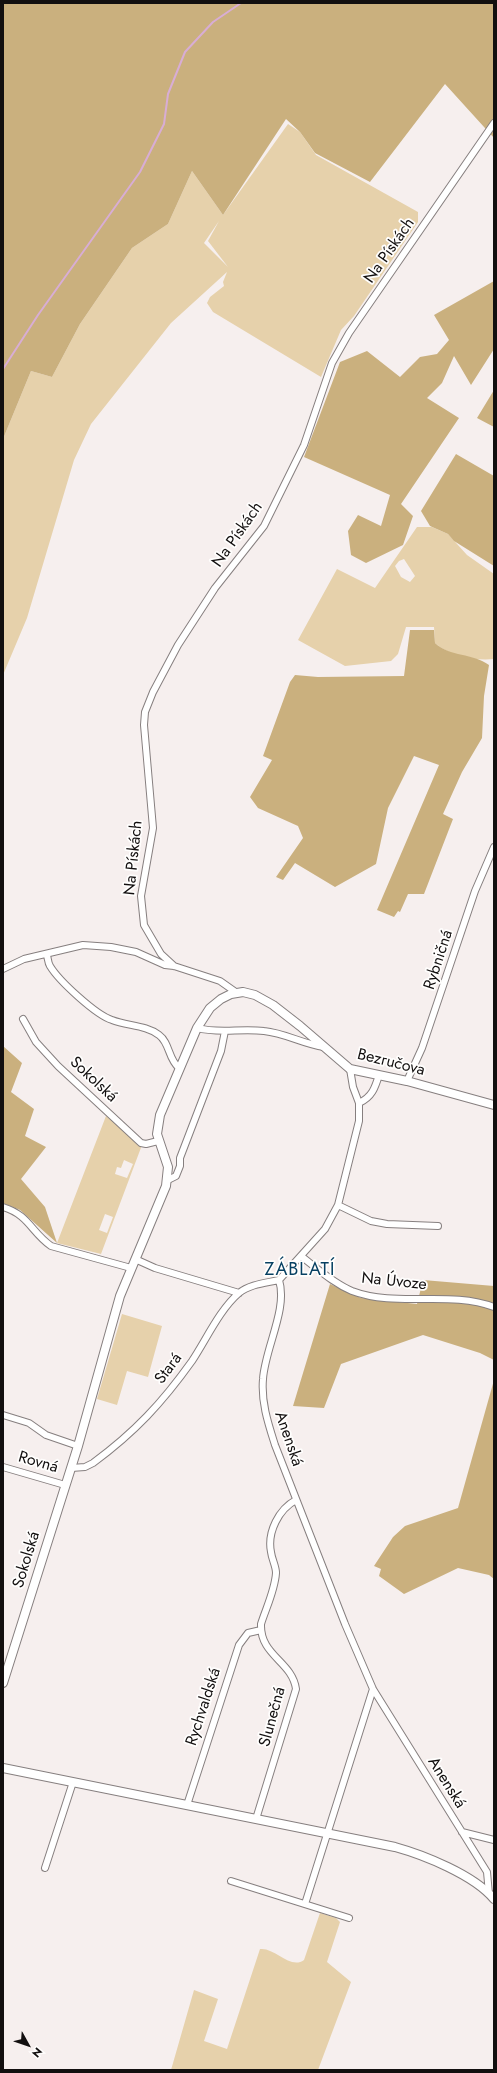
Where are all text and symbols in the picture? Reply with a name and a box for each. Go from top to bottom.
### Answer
street label: Na Pískách [361,215,419,287]
street label: Na Pískách [209,499,267,571]
street label: Na Pískách [121,820,147,896]
street label: Rybničná [420,928,458,992]
street label: Bezručova [355,1045,427,1081]
street label: Sokolská [65,1053,121,1107]
district label: ZÁBLATÍ [265,1260,335,1282]
street label: Na Úvoze [360,1269,428,1295]
street label: Stará [151,1350,187,1388]
street label: Anenská [270,1409,306,1469]
street label: Rovná [16,1448,60,1478]
street label: Sokolská [9,1529,45,1591]
street label: Rychvaldská [182,1666,226,1748]
street label: Slunečná [256,1685,290,1749]
street label: Anenská [423,1754,469,1812]
north arrow [8,2025,48,2065]
text: N [28,2044,46,2061]

